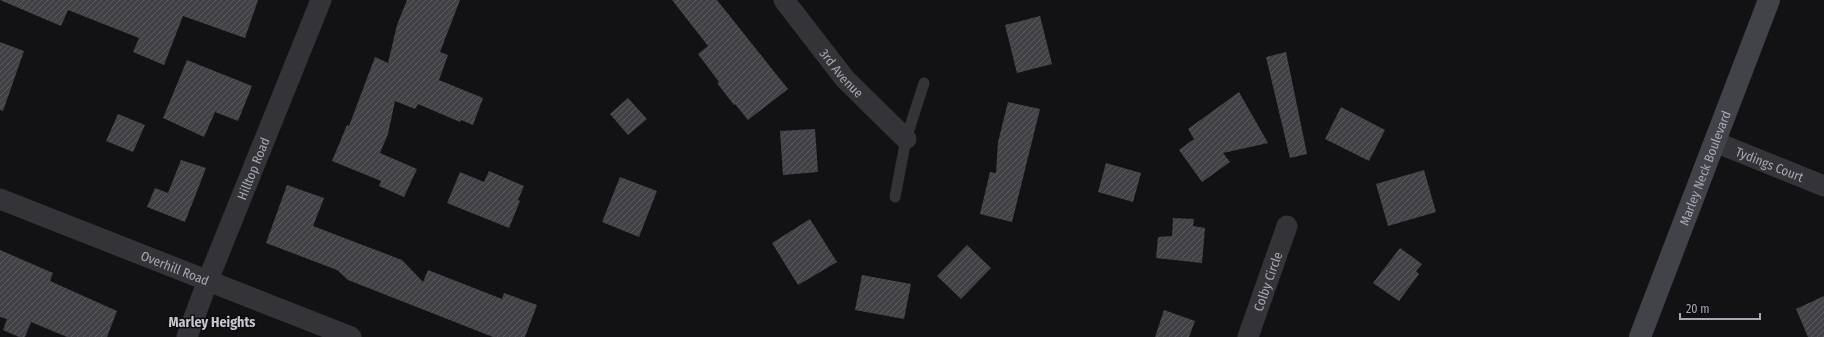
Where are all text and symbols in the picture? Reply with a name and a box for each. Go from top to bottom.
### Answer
street label: 3rd Avenue [817,46,867,100]
street label: Marley Neck Boulevard [1676,109,1733,227]
street label: Hilltop Road [234,135,272,202]
street label: Tydings Court [1734,144,1807,185]
street label: Overhill Road [139,248,211,288]
street label: Colby Circle [1250,250,1285,313]
scale bar [1680,295,1760,321]
text: 20 m [1686,302,1710,316]
district label: Marley Heights [169,314,255,331]

